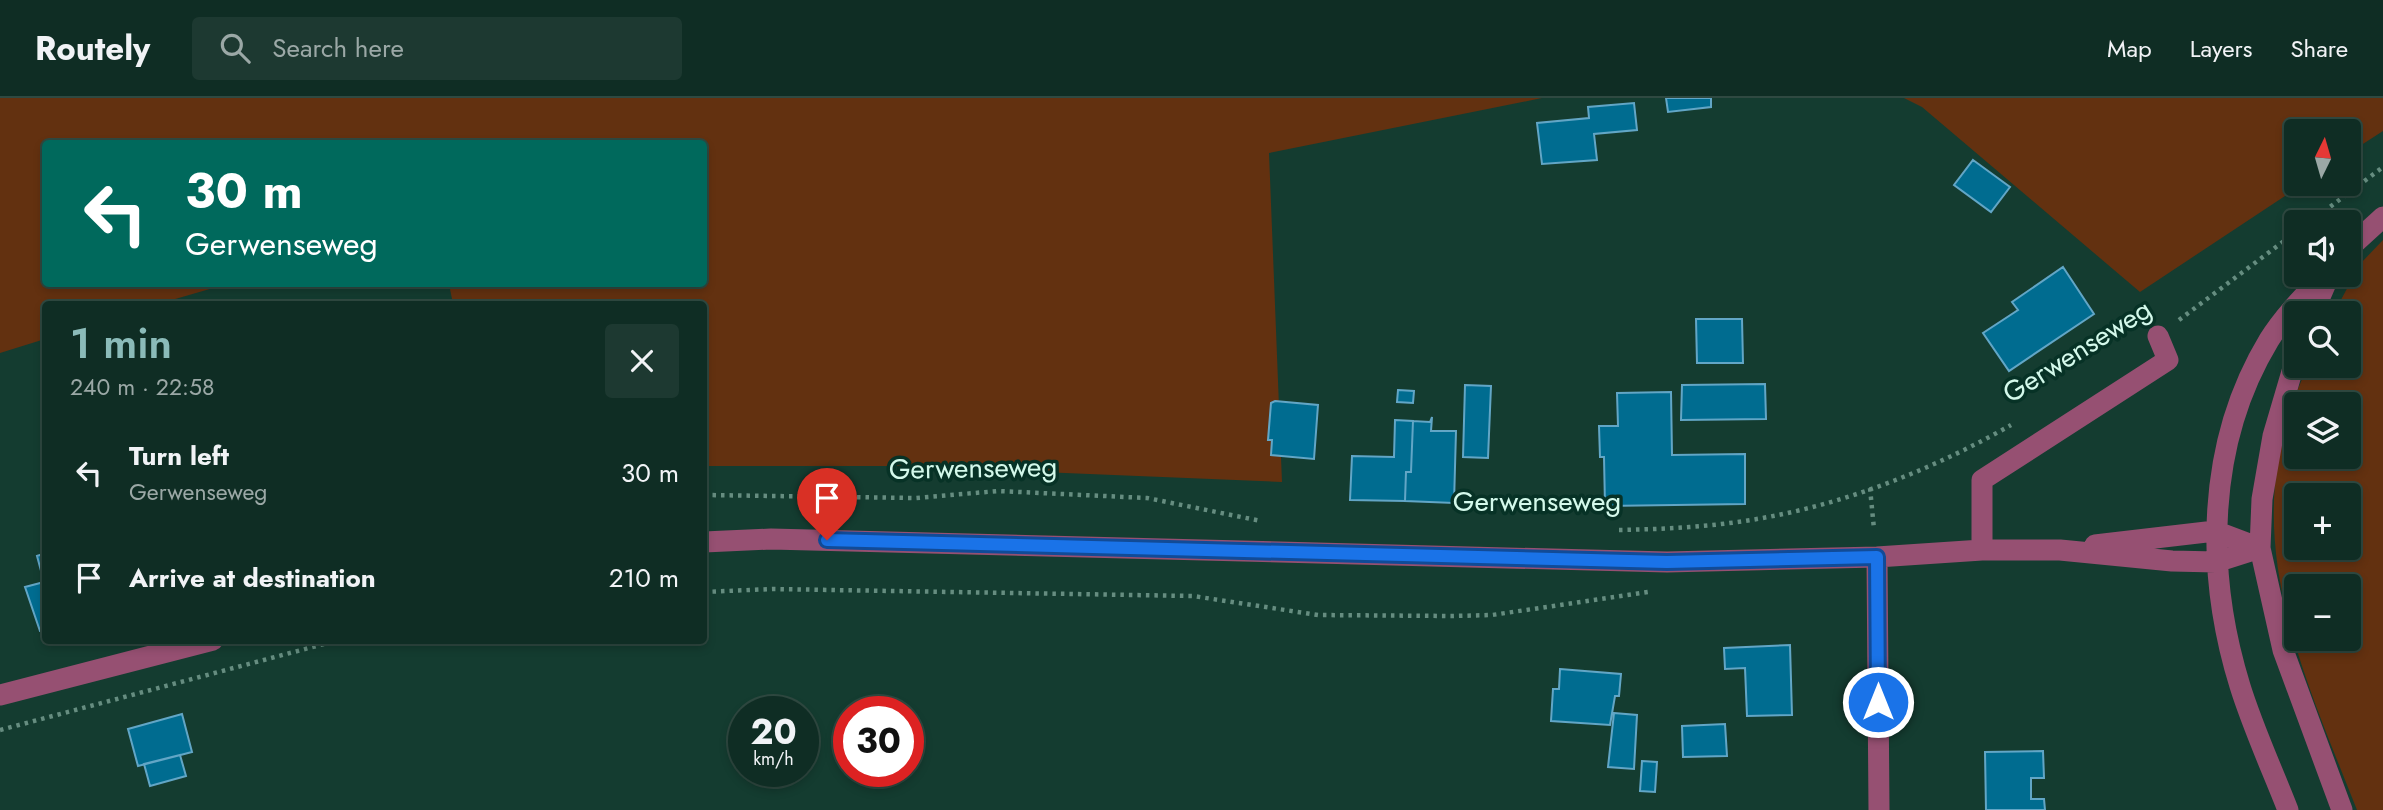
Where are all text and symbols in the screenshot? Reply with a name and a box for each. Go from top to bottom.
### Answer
search box [192,17,682,80]
text: Routely [35,25,150,72]
icon: search [216,29,254,67]
text: Search here [272,29,404,67]
text: Map [2107,31,2152,66]
text: Layers [2190,31,2252,66]
text: Share [2290,31,2348,66]
north arrow [2284,119,2361,196]
map controls [2284,119,2361,651]
text: 30 m [185,156,303,226]
icon: left [70,168,161,259]
button: sound [2284,210,2361,287]
text: Gerwenseweg [185,221,378,267]
street label: Gerwenseweg [1995,289,2159,413]
button: search [2284,301,2361,378]
text: 1 min [70,313,172,374]
button: close [605,324,679,398]
text: 240 m · 22:58 [70,370,214,404]
button: layers [2284,392,2361,469]
text: Turn left [129,437,229,475]
street label: Gerwenseweg [888,446,1058,490]
icon: left [70,454,108,492]
text: 30 m [621,454,679,492]
pin [797,468,857,540]
text: Gerwenseweg [129,475,267,509]
icon: arrive [808,479,846,517]
street label: Gerwenseweg [1453,481,1621,522]
button: + [2284,483,2361,560]
icon: arrive [70,559,108,597]
text: Arrive at destination [129,559,376,597]
text: 210 m [609,559,679,597]
button: − [2284,574,2361,651]
position arrow [1841,665,1915,739]
speed limit sign: 30 [833,696,924,787]
text: 20 [750,707,797,757]
text: km/h [753,746,794,772]

